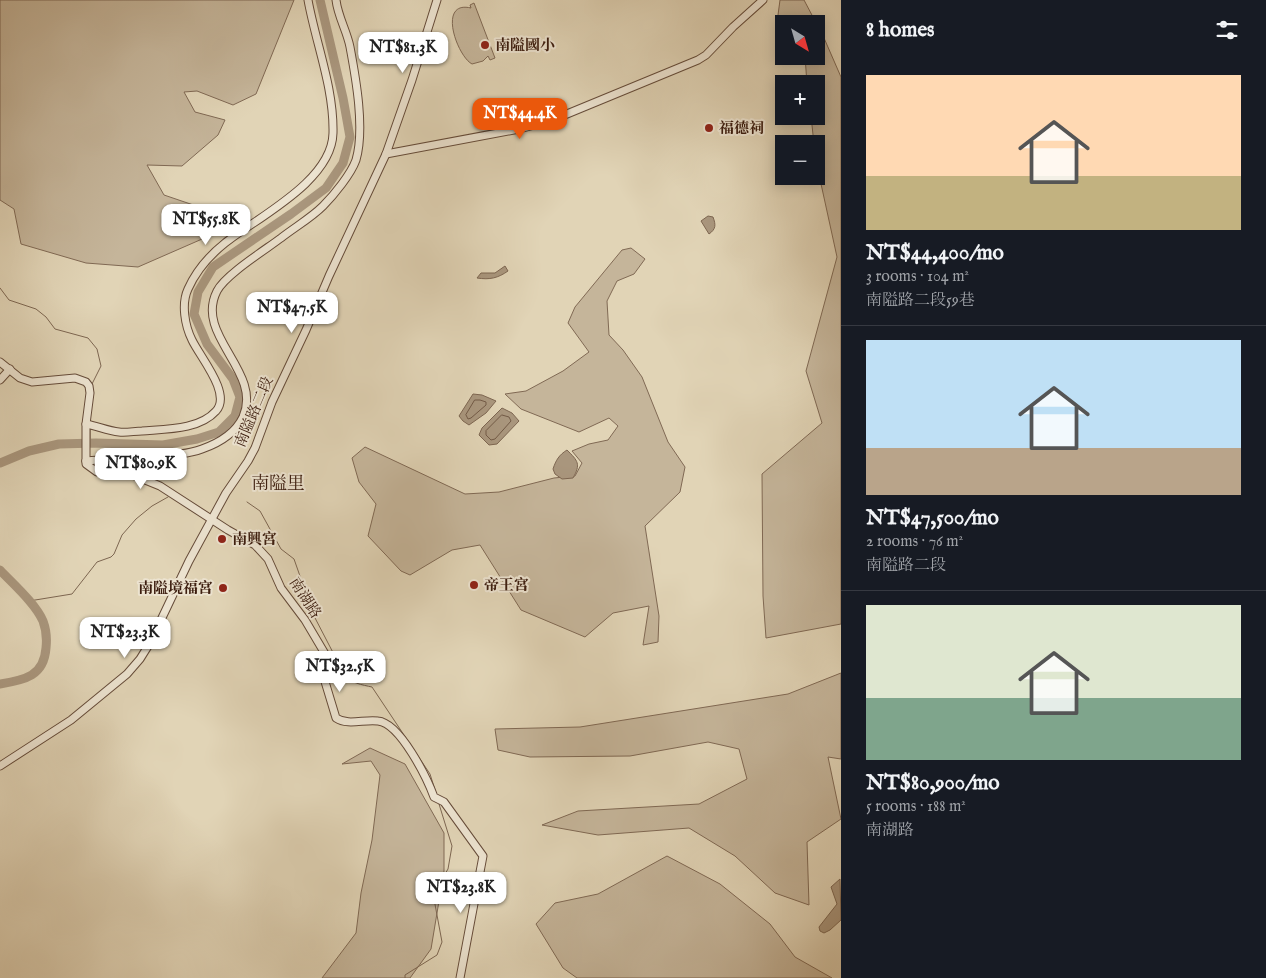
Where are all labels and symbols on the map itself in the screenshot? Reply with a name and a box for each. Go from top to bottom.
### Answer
north arrow [775,15,825,65]
pin: NT$81.3K [351,32,455,74]
place label: 南隘國小 [495,36,555,55]
marker: 南隘國小 [479,39,491,51]
pin: NT$44.4K [468,98,572,140]
place label: 福德祠 [719,119,764,138]
marker: 福德祠 [703,122,715,134]
pin: NT$55.8K [154,204,258,246]
pin: NT$47.5K [240,292,344,334]
street label: 南隘路二段 [231,374,277,450]
pin: NT$80.9K [89,448,193,490]
district label: 南隘里 [251,473,305,496]
place label: 南興宮 [232,530,277,549]
marker: 南興宮 [216,533,228,545]
street label: 南湖路 [285,574,325,622]
place label: 帝王宮 [484,576,529,595]
place label: 南隘境福宮 [138,579,213,598]
marker: 帝王宮 [468,579,480,591]
marker: 南隘境福宮 [217,582,229,594]
pin: NT$23.3K [73,616,177,659]
pin: NT$32.5K [288,650,392,693]
pin: NT$23.8K [409,872,513,914]

